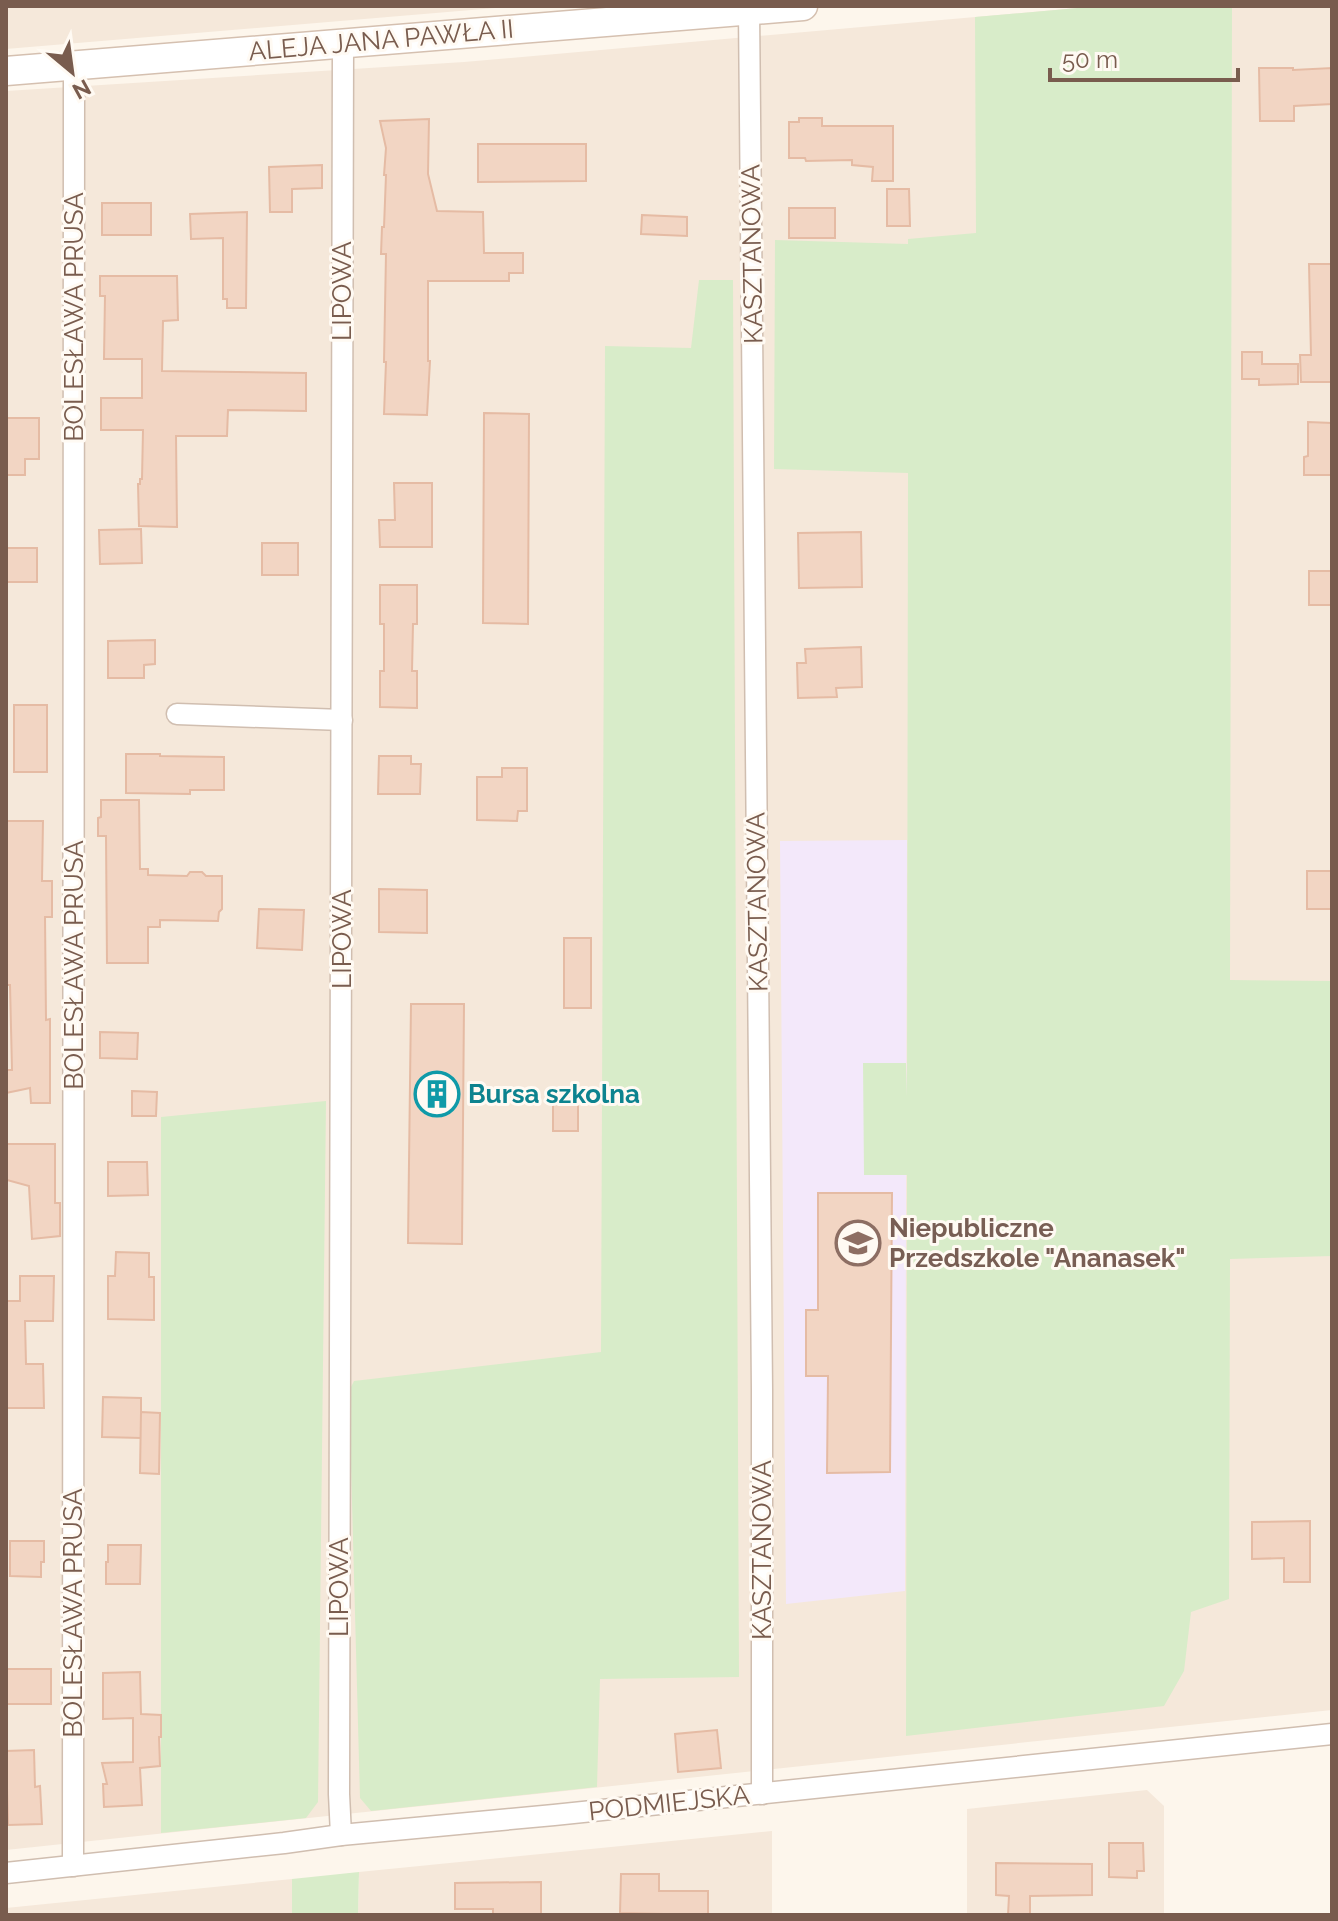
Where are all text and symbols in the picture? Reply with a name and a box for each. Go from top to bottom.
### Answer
street label: ALEJA JANA PAWŁA II [247,13,515,67]
north arrow [32,32,112,112]
scale bar [1050,32,1238,82]
text: 50 m [1062,45,1118,74]
text: N [68,74,95,105]
street label: KASZTANOWA [735,163,769,344]
street label: BOLESŁAWA PRUSA [59,192,89,442]
street label: LIPOWA [327,241,357,341]
street label: KASZTANOWA [740,811,774,992]
street label: BOLESŁAWA PRUSA [59,840,89,1090]
street label: LIPOWA [327,889,357,989]
building icon: Bursa szkolna [413,1070,461,1118]
place label: Bursa szkolna [468,1079,640,1109]
place label: Niepubliczne Przedszkole "Ananasek" [889,1213,1186,1273]
school or university icon: Niepubliczne Przedszkole "Ananasek" [834,1219,882,1267]
street label: KASZTANOWA [747,1460,777,1640]
street label: BOLESŁAWA PRUSA [58,1488,88,1738]
street label: LIPOWA [324,1537,354,1637]
street label: PODMIEJSKA [587,1780,752,1826]

